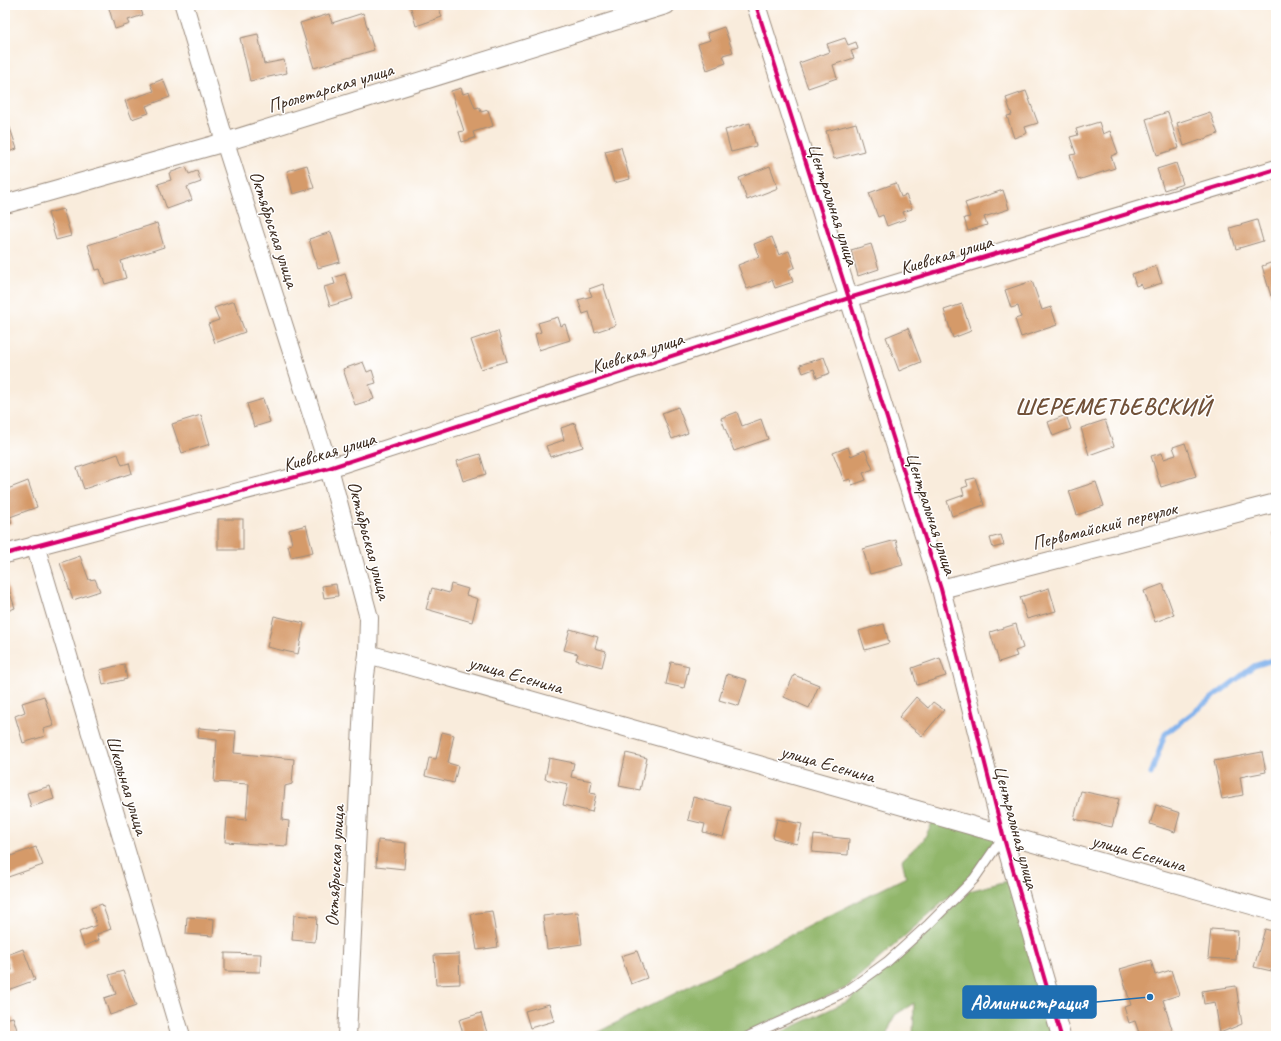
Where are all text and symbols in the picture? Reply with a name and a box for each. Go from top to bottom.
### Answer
street label: Пролетарская улица [265,57,397,118]
street label: Центральная улица [802,140,865,270]
street label: Октябрьская улица [244,168,305,293]
street label: Киевская улица [897,229,997,280]
street label: Киевская улица [588,326,688,379]
district label: ШЕРЕМЕТЬЕВСКИЙ [1015,392,1215,421]
street label: Киевская улица [280,426,380,477]
street label: Центральная улица [900,449,963,579]
street label: Октябрьская улица [342,479,397,604]
street label: Первомайский переулок [1029,496,1181,556]
street label: улица Есенина [465,650,568,700]
street label: Школьная улица [101,733,154,840]
street label: улица Есенина [777,739,880,789]
street label: Центральная улица [988,763,1045,893]
street label: Октябрьская улица [320,803,350,927]
street label: улица Есенина [1088,828,1191,878]
callout: Администрация [963,986,1096,1018]
text: Администрация [970,990,1089,1015]

